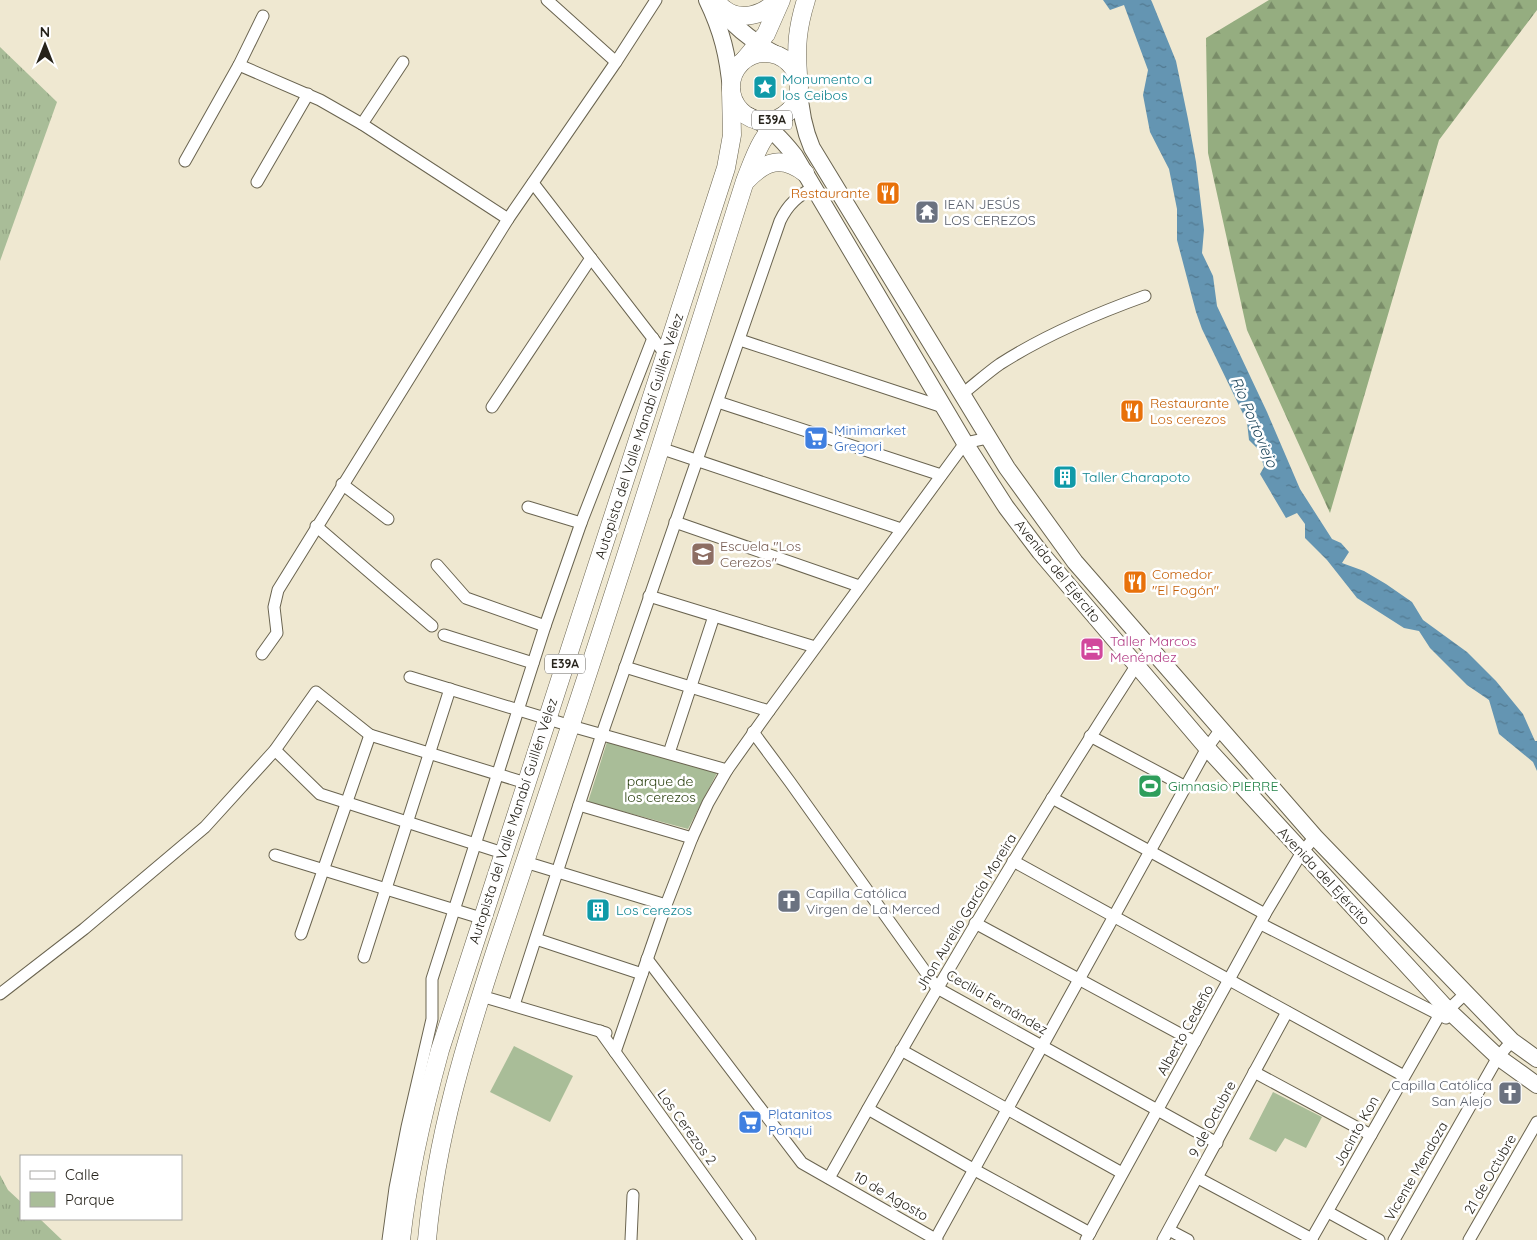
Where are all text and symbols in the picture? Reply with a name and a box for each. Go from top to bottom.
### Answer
north arrow [20,20,70,70]
text: N [40,23,50,41]
place label: Monumento a los Ceibos [782,70,872,104]
place icon: Monumento a los Ceibos [752,74,778,100]
road number: E39A [752,110,792,130]
restaurant icon: Restaurante [875,180,901,206]
place label: Restaurante [791,184,870,202]
place label: IEAN JESÚS LOS CEREZOS [944,195,1036,229]
temple icon: IEAN JESÚS LOS CEREZOS [914,199,940,225]
street label: Autopista del Valle Manabí Guillén Vélez [591,310,687,561]
water label: Río Portoviejo [1227,374,1282,471]
place label: Restaurante Los cerezos [1150,394,1229,428]
restaurant icon: Restaurante Los cerezos [1119,398,1145,424]
place label: Minimarket Gregori [834,421,906,455]
supermarket icon: Minimarket Gregori [803,425,829,451]
building icon: Taller Charapoto [1052,464,1078,490]
place label: Taller Charapoto [1082,468,1190,486]
street label: Avenida del Ejército [1011,516,1105,626]
place label: Escuela "Los Cerezos" [720,537,801,571]
school or university icon: Escuela "Los Cerezos" [690,541,716,567]
place label: Comedor "El Fogón" [1152,565,1219,599]
restaurant icon: Comedor "El Fogón" [1122,569,1148,595]
place label: Taller Marcos Menéndez [1110,632,1196,666]
hotel icon: Taller Marcos Menéndez [1079,636,1105,662]
road number: E39A [545,654,585,674]
street label: Autopista del Valle Manabí Guillén Vélez [465,695,561,946]
park label: parque de los cerezos [624,772,696,806]
sports icon: Gimnasio PIERRE [1137,773,1163,799]
place label: Gimnasio PIERRE [1168,777,1278,795]
street label: Avenida del Ejército [1274,823,1374,929]
street label: Jhon Aurelio García Moreira [912,830,1020,994]
place label: Capilla Católica Virgen de La Merced [806,884,940,918]
church icon: Capilla Católica Virgen de La Merced [776,888,802,914]
building icon: Los cerezos [585,897,611,923]
place label: Los cerezos [616,901,692,919]
street label: Cecilia Fernández [943,966,1051,1039]
street label: Alberto Cedeño [1153,981,1217,1079]
place label: Capilla Católica San Alejo [1391,1076,1492,1110]
street label: 9 de Octubre [1184,1078,1240,1160]
church icon: Capilla Católica San Alejo [1497,1080,1523,1106]
street label: Los Cerezos 2 [653,1086,721,1169]
street label: Jacinto Kon [1329,1093,1383,1169]
place label: Platanitos Ponqui [768,1105,832,1139]
supermarket icon: Platanitos Ponqui [737,1109,763,1135]
street label: Vicente Mendoza [1380,1118,1452,1224]
street label: 21 de Octubre [1460,1131,1520,1217]
legend [20,1155,182,1220]
text: Calle [65,1165,99,1184]
street label: 10 de Agosto [850,1167,932,1225]
text: Parque [65,1190,115,1209]

